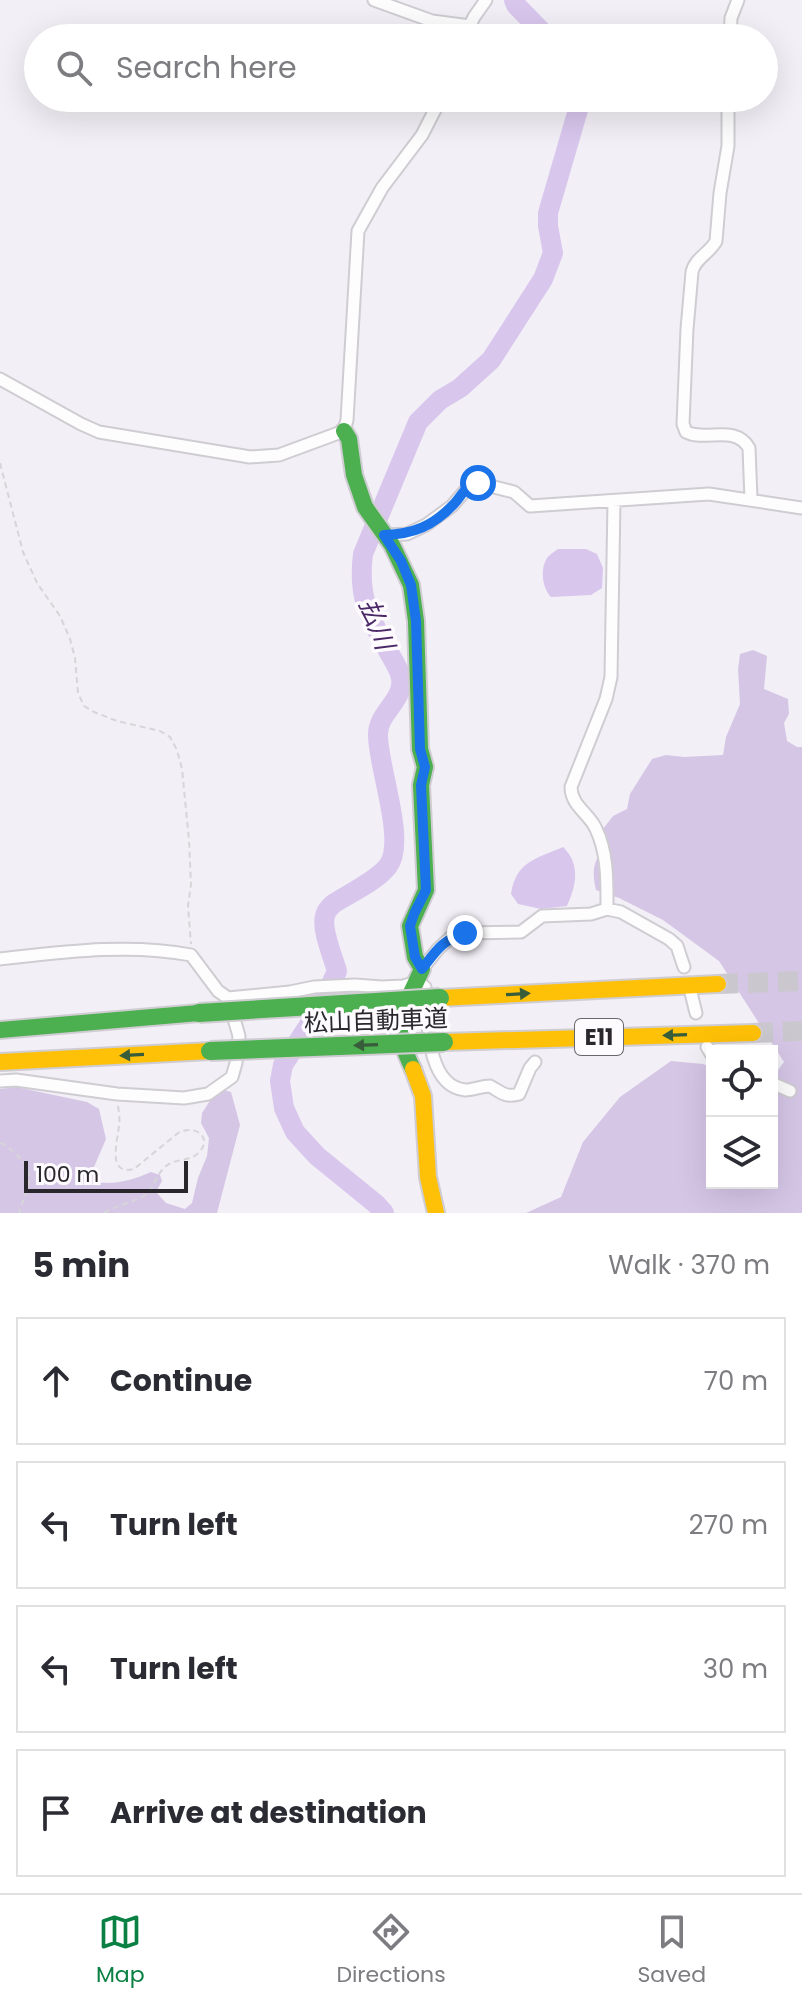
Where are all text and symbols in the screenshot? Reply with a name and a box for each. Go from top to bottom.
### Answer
search box [24,24,778,112]
icon: search [52,46,96,90]
text: Search here [116,46,297,89]
route start [460,465,496,501]
water label: 払川 [351,593,404,658]
route end [447,915,483,951]
one-way arrow [506,987,531,1000]
street label: 松山自動車道 [303,1001,449,1040]
road number: E11 [575,1019,623,1055]
one-way arrow [662,1029,687,1042]
one-way arrow [353,1038,378,1051]
map controls [706,1045,778,1189]
button: locate [706,1045,778,1117]
one-way arrow [119,1049,144,1062]
button: layers [706,1117,778,1189]
scale bar [24,1157,188,1193]
text: 100 m [36,1159,99,1190]
text: 5 min [32,1241,130,1289]
text: Walk · 370 m [608,1247,770,1283]
icon: ahead [34,1359,78,1403]
text: Continue [110,1359,252,1402]
text: 70 m [704,1363,768,1399]
icon: left [34,1503,78,1547]
text: Turn left [110,1503,238,1546]
text: 270 m [689,1507,768,1543]
icon: left [34,1647,78,1691]
text: Turn left [110,1647,238,1690]
text: 30 m [703,1651,768,1687]
icon: arrive [34,1791,78,1835]
text: Arrive at destination [110,1791,427,1834]
tab: Map [96,1910,145,1991]
tab: Directions [336,1910,446,1991]
tab: Saved [637,1910,706,1991]

